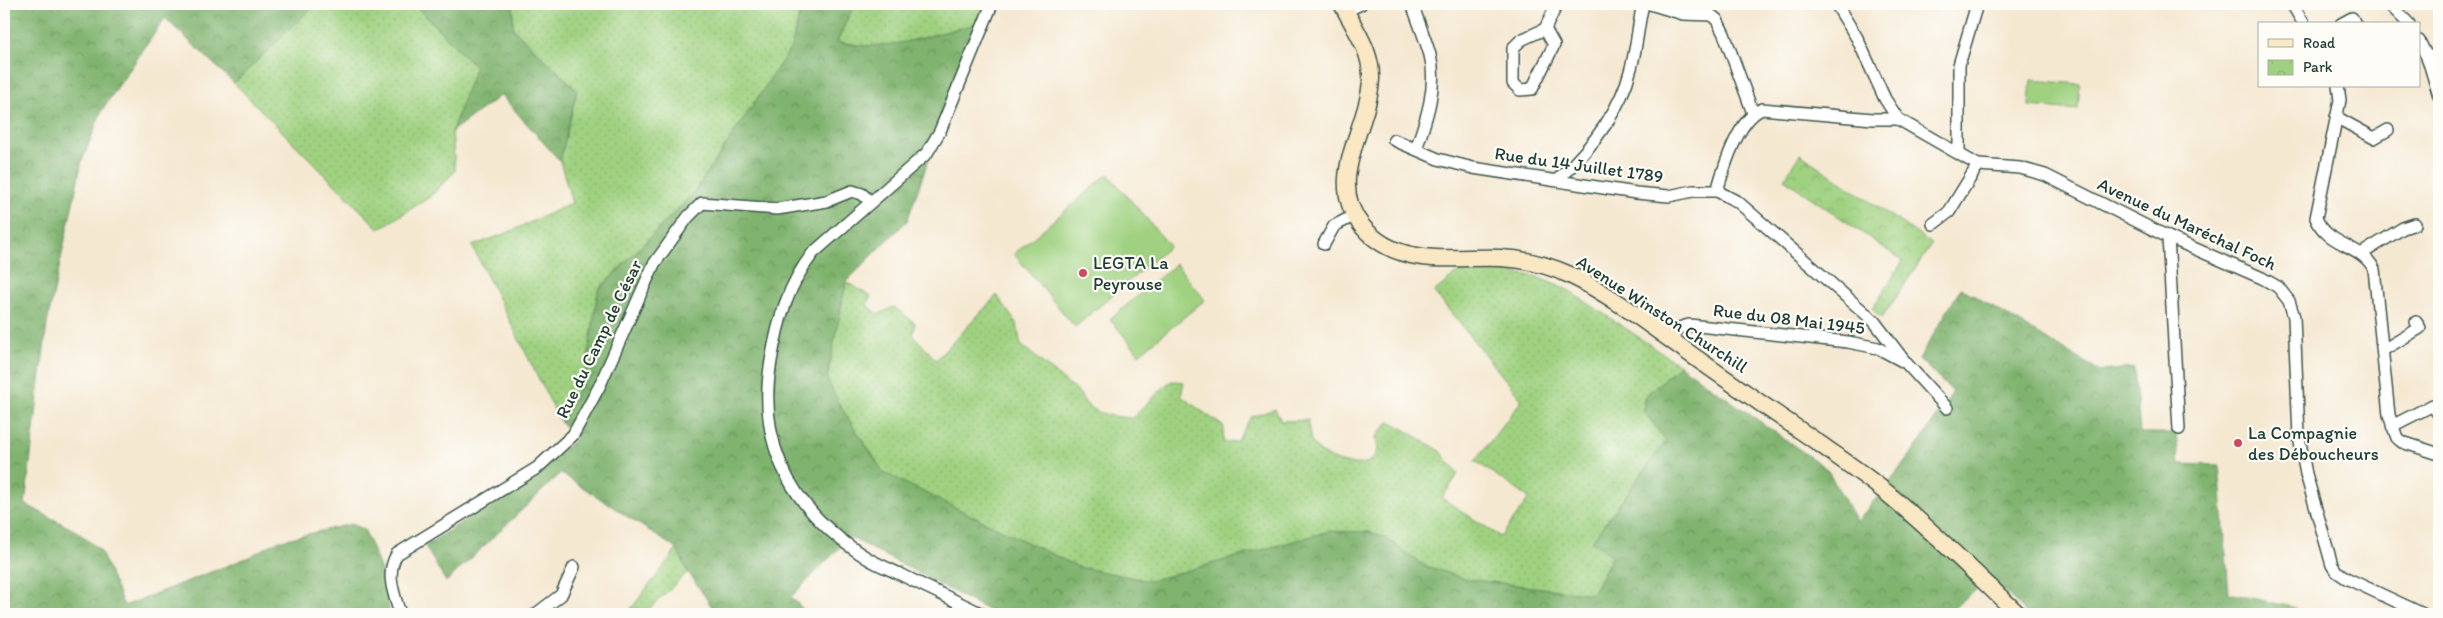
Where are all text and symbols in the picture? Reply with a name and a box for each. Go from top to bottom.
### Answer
legend [2258,22,2420,88]
text: Road [2303,34,2336,52]
text: Park [2303,58,2333,76]
street label: Rue du 14 Juillet 1789 [1493,142,1665,188]
street label: Avenue du Maréchal Foch [2094,173,2280,275]
street label: Avenue Winston Churchill [1572,250,1752,378]
place label: LEGTA La Peyrouse [1093,252,1169,295]
street label: Rue du Camp de César [551,255,647,422]
marker: LEGTA La Peyrouse [1077,267,1089,279]
street label: Rue du 08 Mai 1945 [1712,299,1866,339]
place label: La Compagnie des Déboucheurs [2248,422,2379,465]
marker: La Compagnie des Déboucheurs [2232,437,2244,449]

